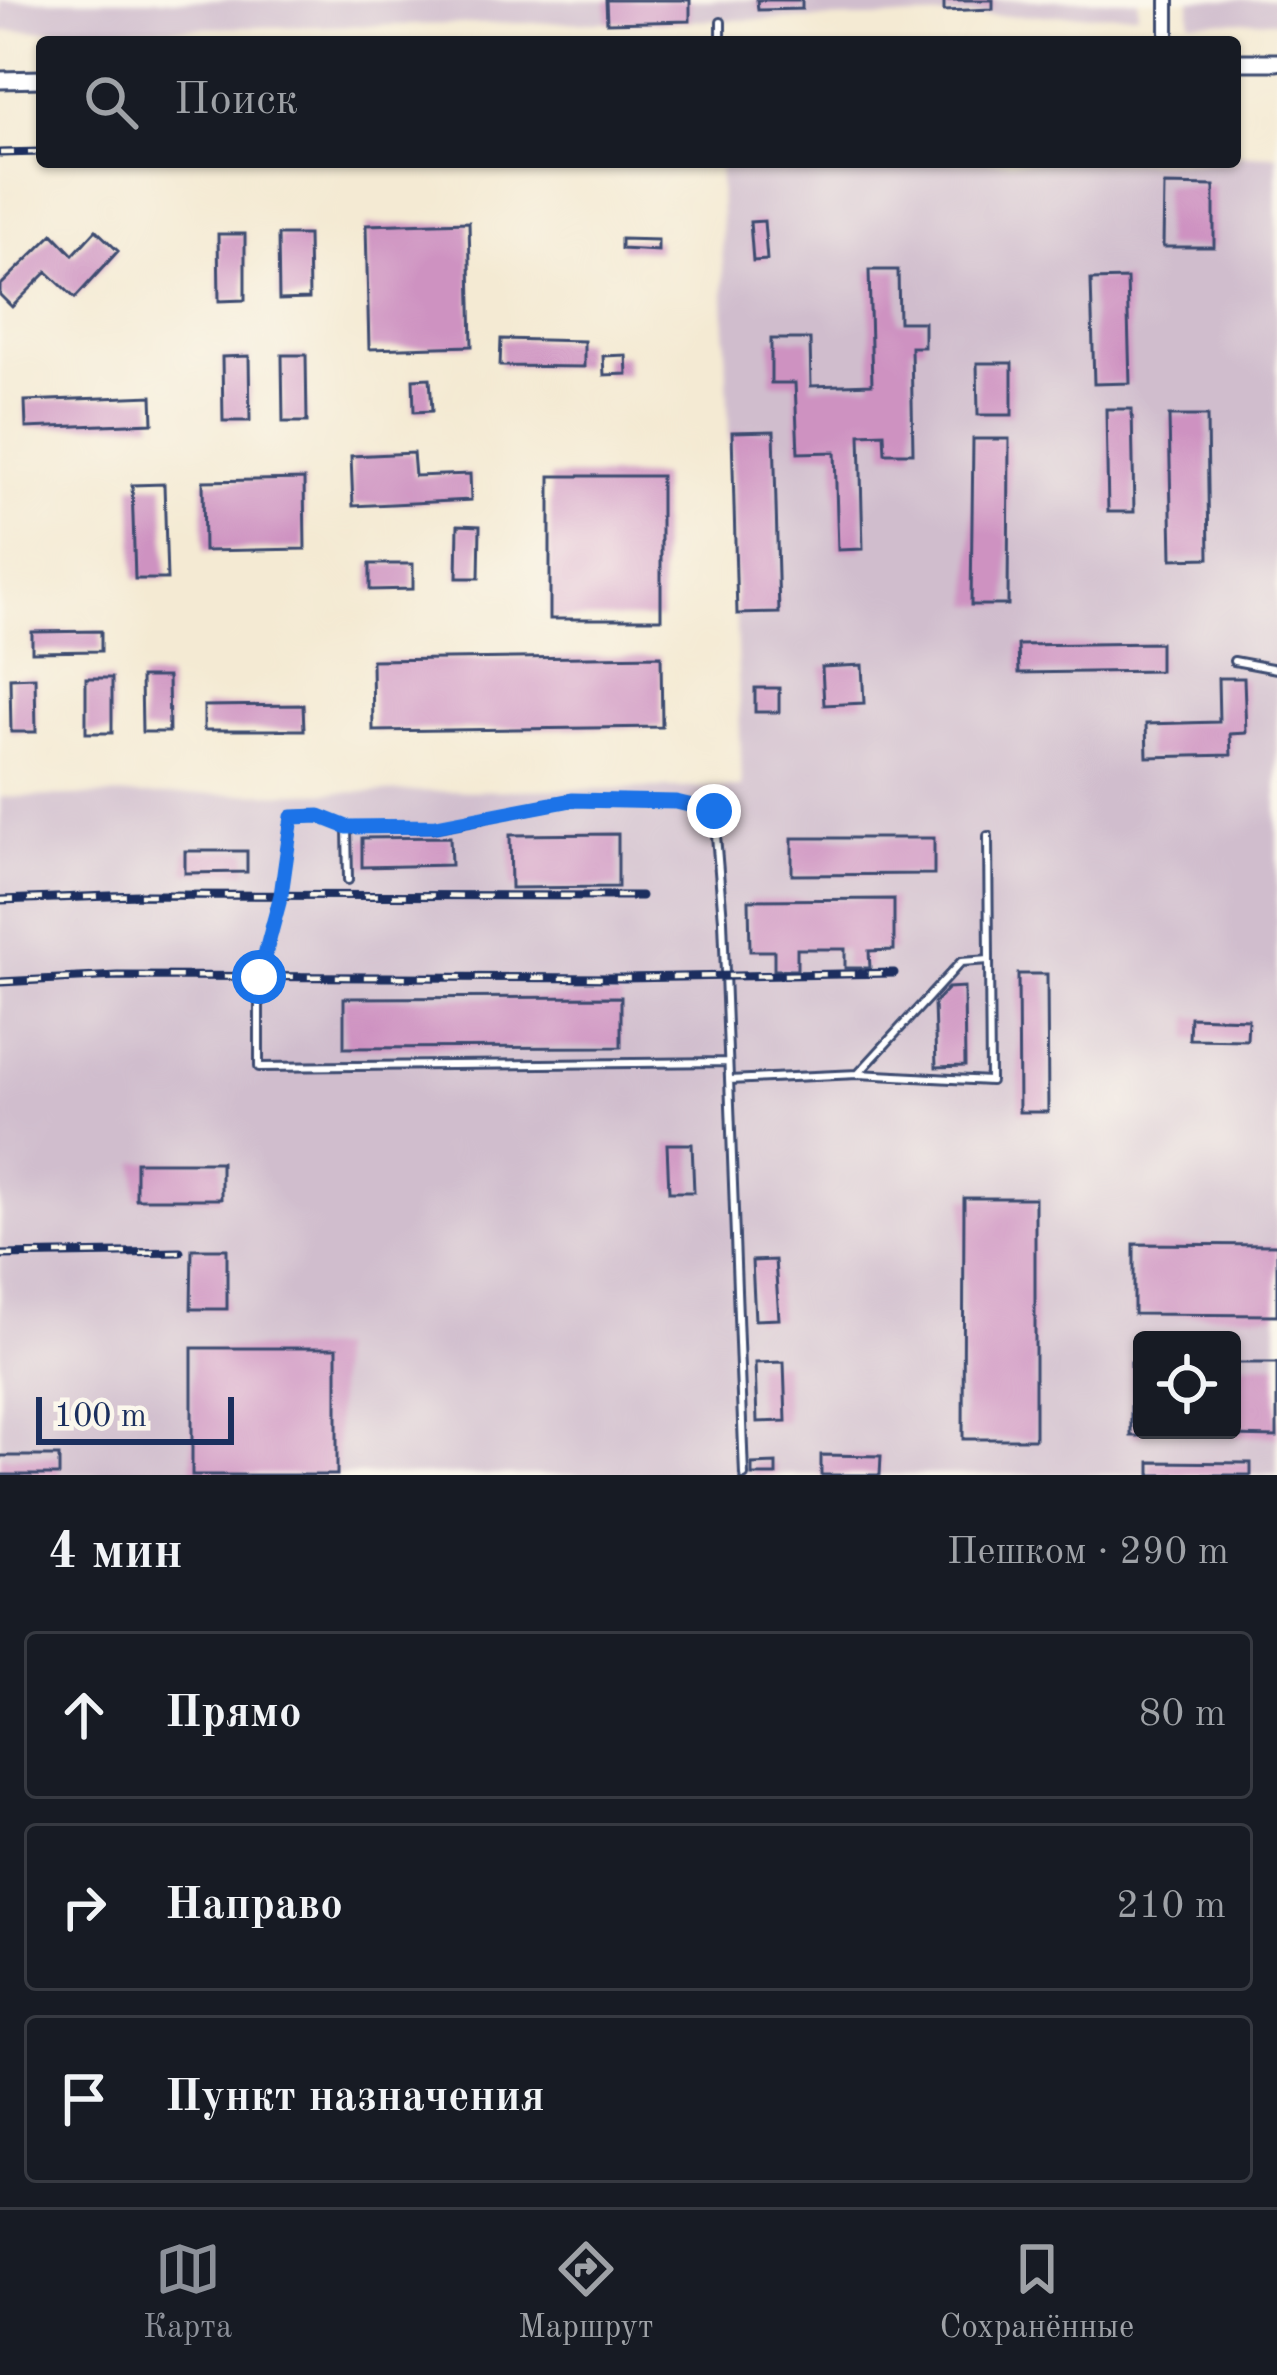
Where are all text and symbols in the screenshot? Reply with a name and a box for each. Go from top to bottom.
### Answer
search box [36,36,1241,168]
icon: search [78,69,144,135]
text: Поиск [174,79,298,124]
route end [687,784,741,838]
route start [232,950,286,1004]
map controls [1133,1331,1241,1439]
button: locate [1133,1331,1241,1439]
scale bar [36,1391,234,1444]
text: 100 m [54,1401,147,1434]
text: 4 мин [48,1528,183,1579]
text: Пешком · 290 m [947,1533,1229,1572]
icon: ahead [51,1682,117,1748]
text: Прямо [165,1692,302,1737]
text: 80 m [1139,1695,1226,1734]
icon: right [51,1874,117,1940]
text: Направо [165,1884,343,1929]
text: 210 m [1116,1887,1226,1926]
icon: arrive [51,2066,117,2132]
text: Пункт назначения [165,2076,545,2121]
tab: Карта [143,2236,232,2349]
tab: Маршрут [518,2236,654,2349]
tab: Сохранённые [939,2236,1134,2349]

